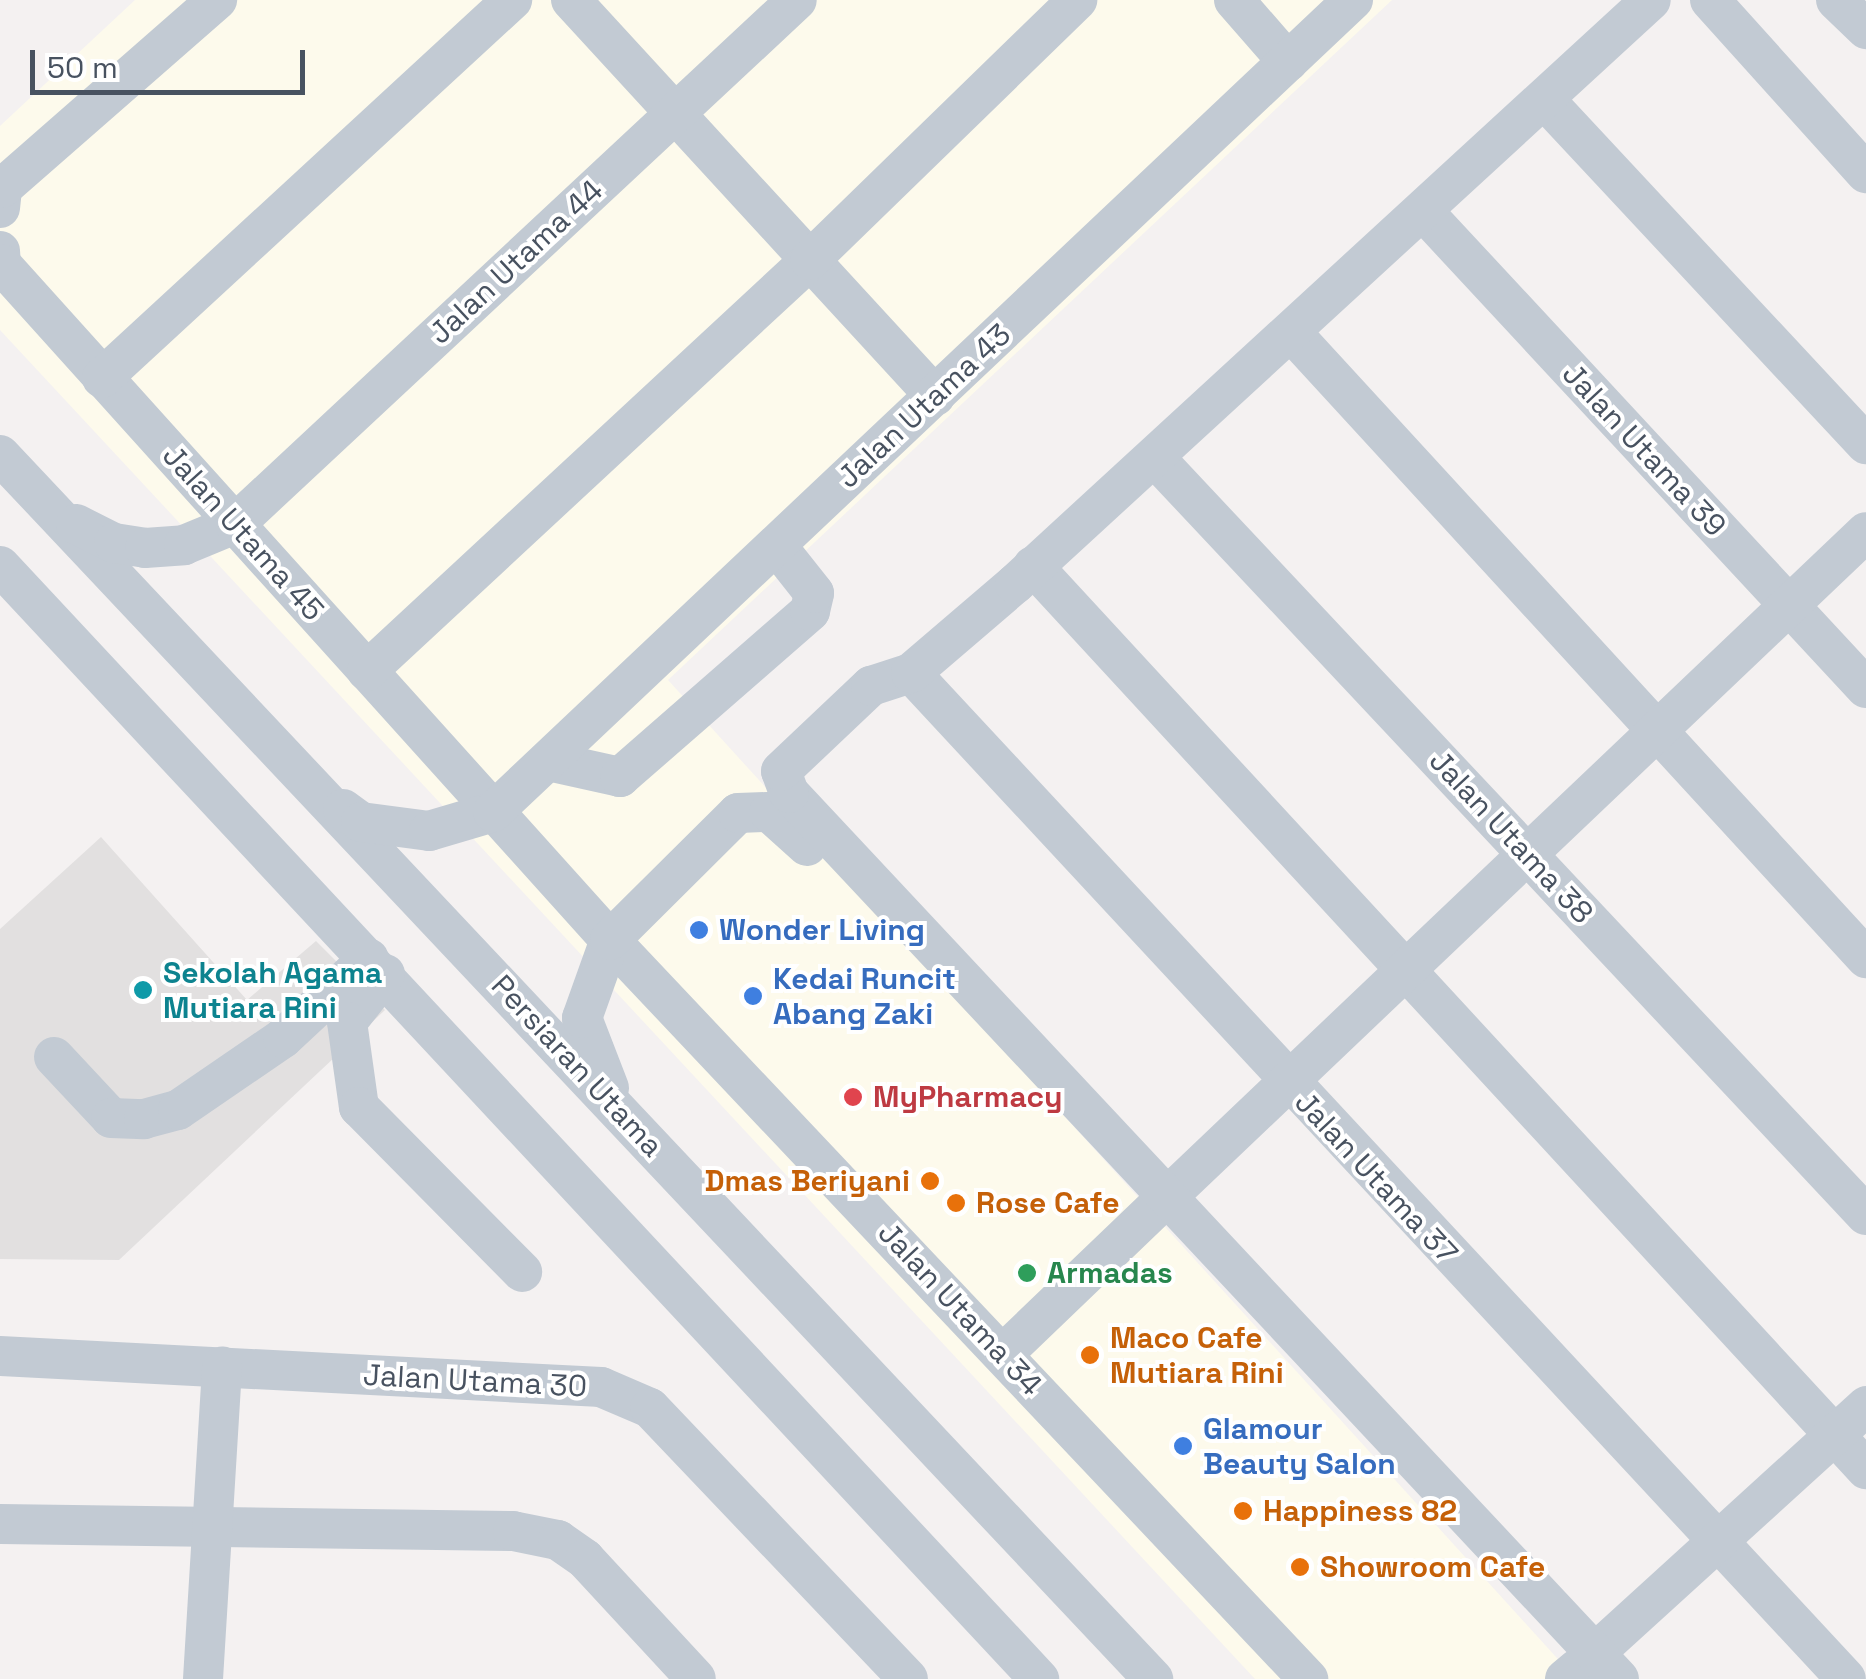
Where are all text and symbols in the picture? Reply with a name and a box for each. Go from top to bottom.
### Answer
scale bar [35,30,310,92]
text: 50 m [47,48,118,87]
street label: Jalan Utama 44 [422,172,610,352]
street label: Jalan Utama 43 [830,317,1018,495]
street label: Jalan Utama 39 [1555,356,1733,544]
street label: Jalan Utama 45 [155,438,331,628]
street label: Jalan Utama 38 [1422,743,1600,931]
place label: Wonder Living [719,912,925,948]
marker: Wonder Living [688,919,710,941]
place label: Sekolah Agama Mutiara Rini [163,955,383,1026]
place label: Kedai Runcit Abang Zaki [773,961,956,1032]
street label: Persiaran Utama [484,968,670,1164]
marker: Sekolah Agama Mutiara Rini [132,979,154,1001]
marker: Kedai Runcit Abang Zaki [742,985,764,1007]
place label: MyPharmacy [873,1079,1062,1115]
street label: Jalan Utama 37 [1287,1085,1465,1271]
marker: MyPharmacy [842,1086,864,1108]
place label: Dmas Beriyani [704,1163,910,1199]
marker: Dmas Beriyani [919,1170,941,1192]
place label: Rose Cafe [976,1185,1119,1221]
marker: Rose Cafe [945,1192,967,1214]
street label: Jalan Utama 34 [871,1215,1049,1403]
place label: Armadas [1047,1255,1173,1291]
marker: Armadas [1016,1262,1038,1284]
place label: Maco Cafe Mutiara Rini [1110,1320,1284,1390]
marker: Maco Cafe Mutiara Rini [1079,1344,1101,1366]
street label: Jalan Utama 30 [362,1357,588,1405]
place label: Glamour Beauty Salon [1203,1411,1396,1482]
marker: Glamour Beauty Salon [1172,1435,1194,1457]
place label: Happiness 82 [1263,1493,1457,1529]
marker: Happiness 82 [1232,1500,1254,1522]
place label: Showroom Cafe [1320,1549,1545,1585]
marker: Showroom Cafe [1289,1556,1311,1578]

